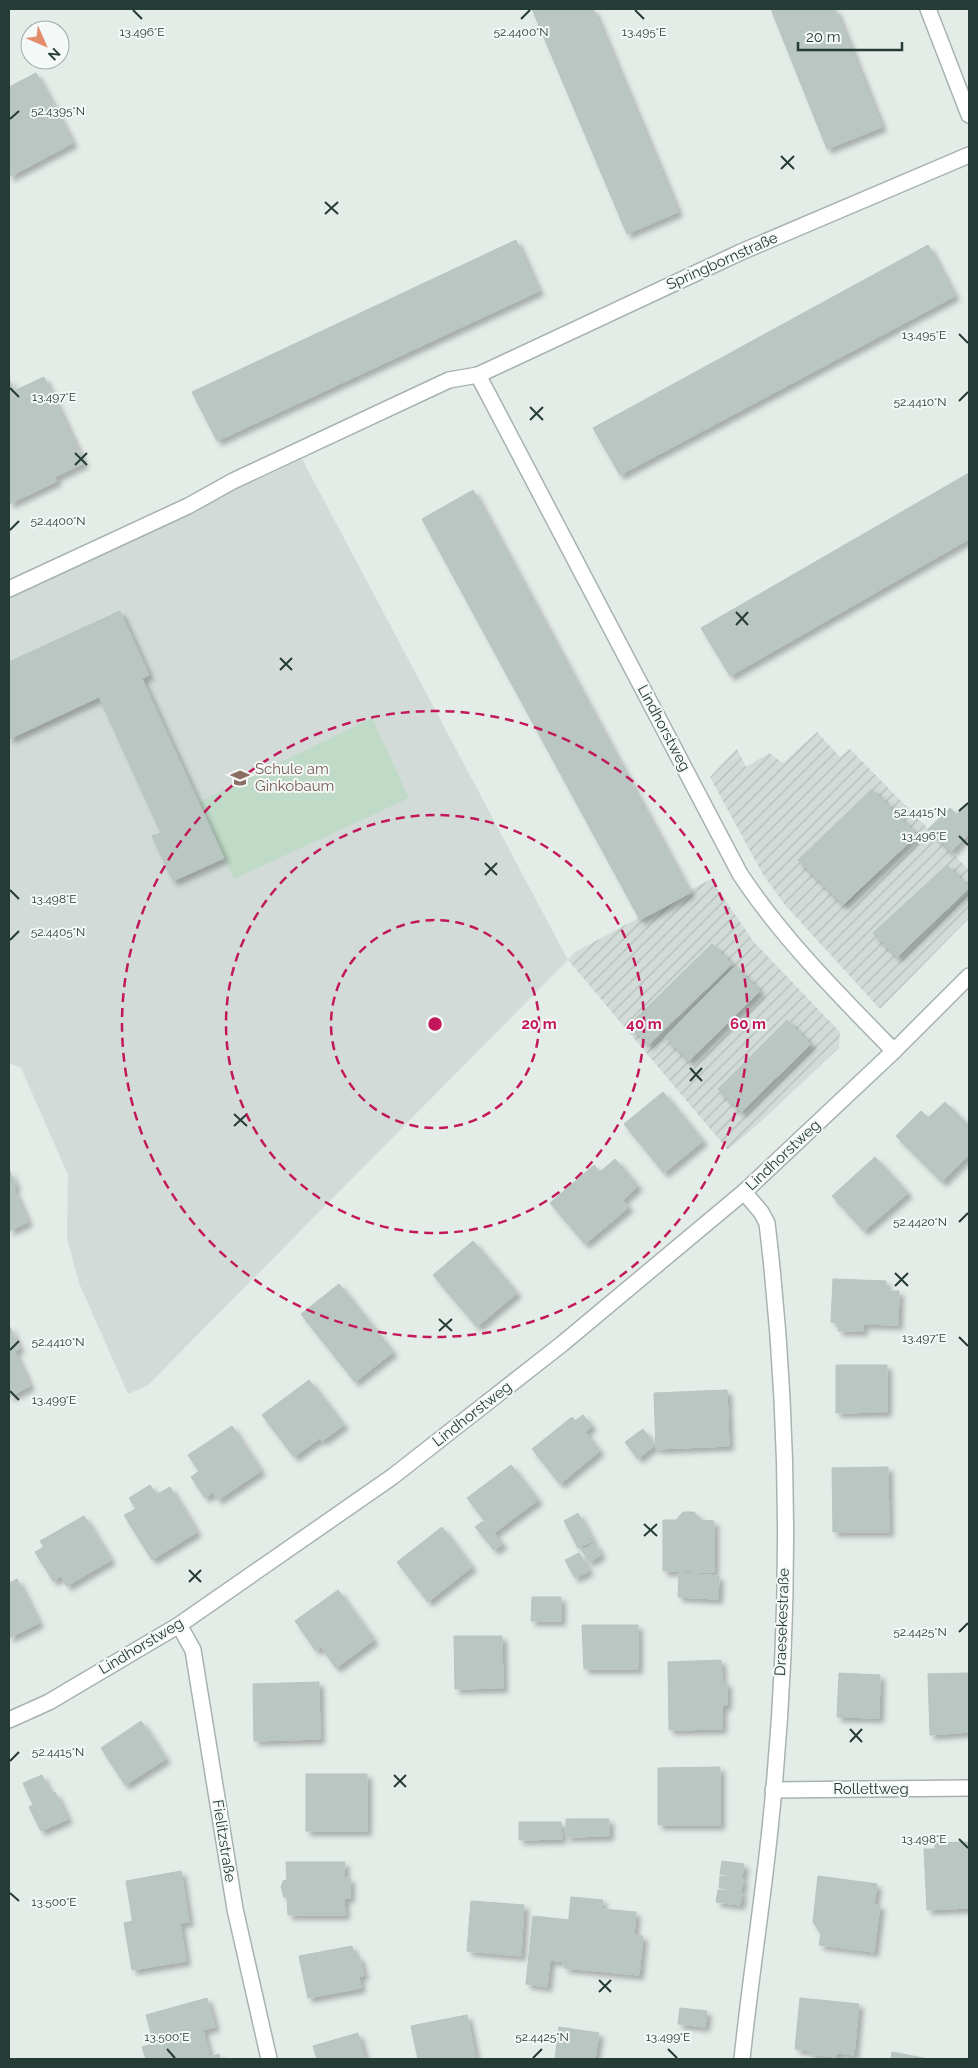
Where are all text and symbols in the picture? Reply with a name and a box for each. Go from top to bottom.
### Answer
north arrow [20,20,70,70]
scale bar [798,20,902,52]
text: 13.496°E [119,25,165,39]
text: 52.4400°N [493,25,549,39]
text: 13.495°E [622,25,666,39]
text: 20 m [806,28,841,46]
text: N [45,45,64,64]
text: 52.4395°N [31,104,85,118]
street label: Springbornstraße [664,228,781,294]
text: 13.495°E [902,328,946,342]
text: 13.497°E [32,390,76,404]
text: 52.4410°N [894,395,946,409]
text: 52.4400°N [30,514,86,528]
street label: Lindhorstweg [634,682,694,774]
place label: Schule am Ginkobaum [255,760,334,795]
school or university icon: Schule am Ginkobaum [229,767,251,789]
text: 52.4415°N [894,805,946,819]
text: 13.496°E [901,829,947,843]
text: 13.498°E [31,892,77,906]
text: 52.4405°N [31,925,85,939]
centre of rings [426,1015,444,1033]
text: 20 m [521,1015,557,1033]
text: 40 m [626,1015,662,1033]
text: 60 m [730,1015,766,1033]
street label: Lindhorstweg [742,1116,824,1194]
text: 52.4420°N [893,1215,947,1229]
text: 13.497°E [902,1331,946,1345]
text: 52.4410°N [32,1335,84,1349]
street label: Lindhorstweg [429,1378,515,1450]
text: 13.499°E [32,1393,76,1407]
street label: Draesekestraße [771,1567,793,1676]
street label: Lindhorstweg [96,1614,186,1678]
text: 52.4425°N [893,1625,947,1639]
text: 52.4415°N [32,1745,84,1759]
street label: Rollettweg [833,1780,909,1798]
street label: Fielitzstraße [209,1798,239,1884]
text: 13.498°E [901,1832,947,1846]
text: 13.500°E [31,1895,77,1909]
text: 13.500°E [144,2030,190,2044]
text: 52.4425°N [515,2030,569,2044]
text: 13.499°E [646,2030,690,2044]

